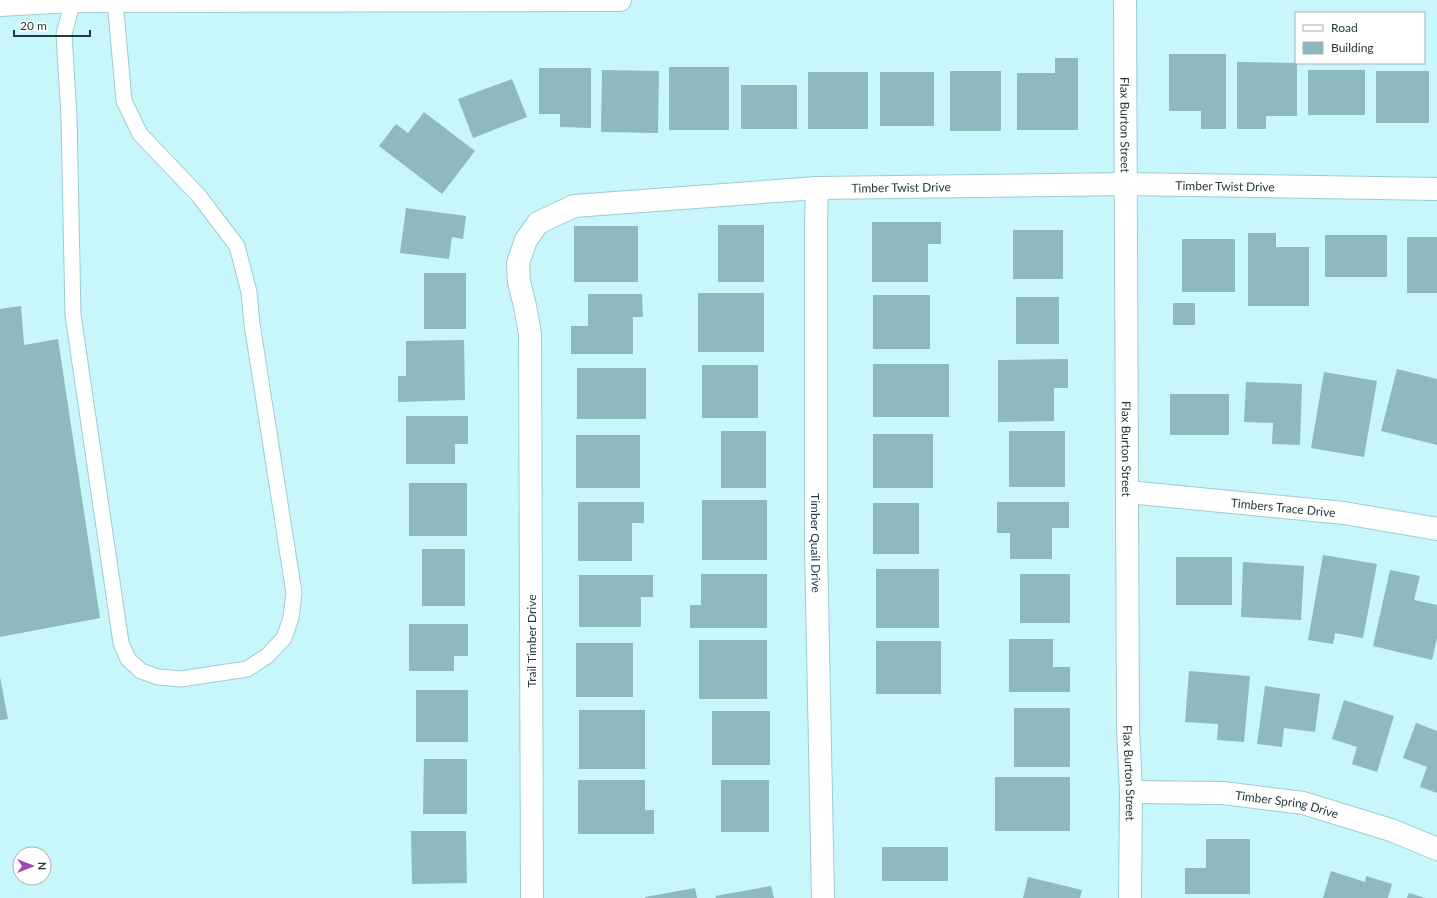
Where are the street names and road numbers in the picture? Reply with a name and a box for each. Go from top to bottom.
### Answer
street label: Flax Burton Street [1118,77,1133,174]
street label: Timber Twist Drive [1175,177,1275,194]
street label: Timber Twist Drive [851,179,951,195]
street label: Flax Burton Street [1119,401,1135,498]
street label: Timber Quail Drive [809,493,824,593]
street label: Timbers Trace Drive [1230,495,1336,520]
street label: Trail Timber Drive [524,594,539,688]
street label: Flax Burton Street [1120,725,1139,822]
street label: Timber Spring Drive [1234,787,1341,821]

